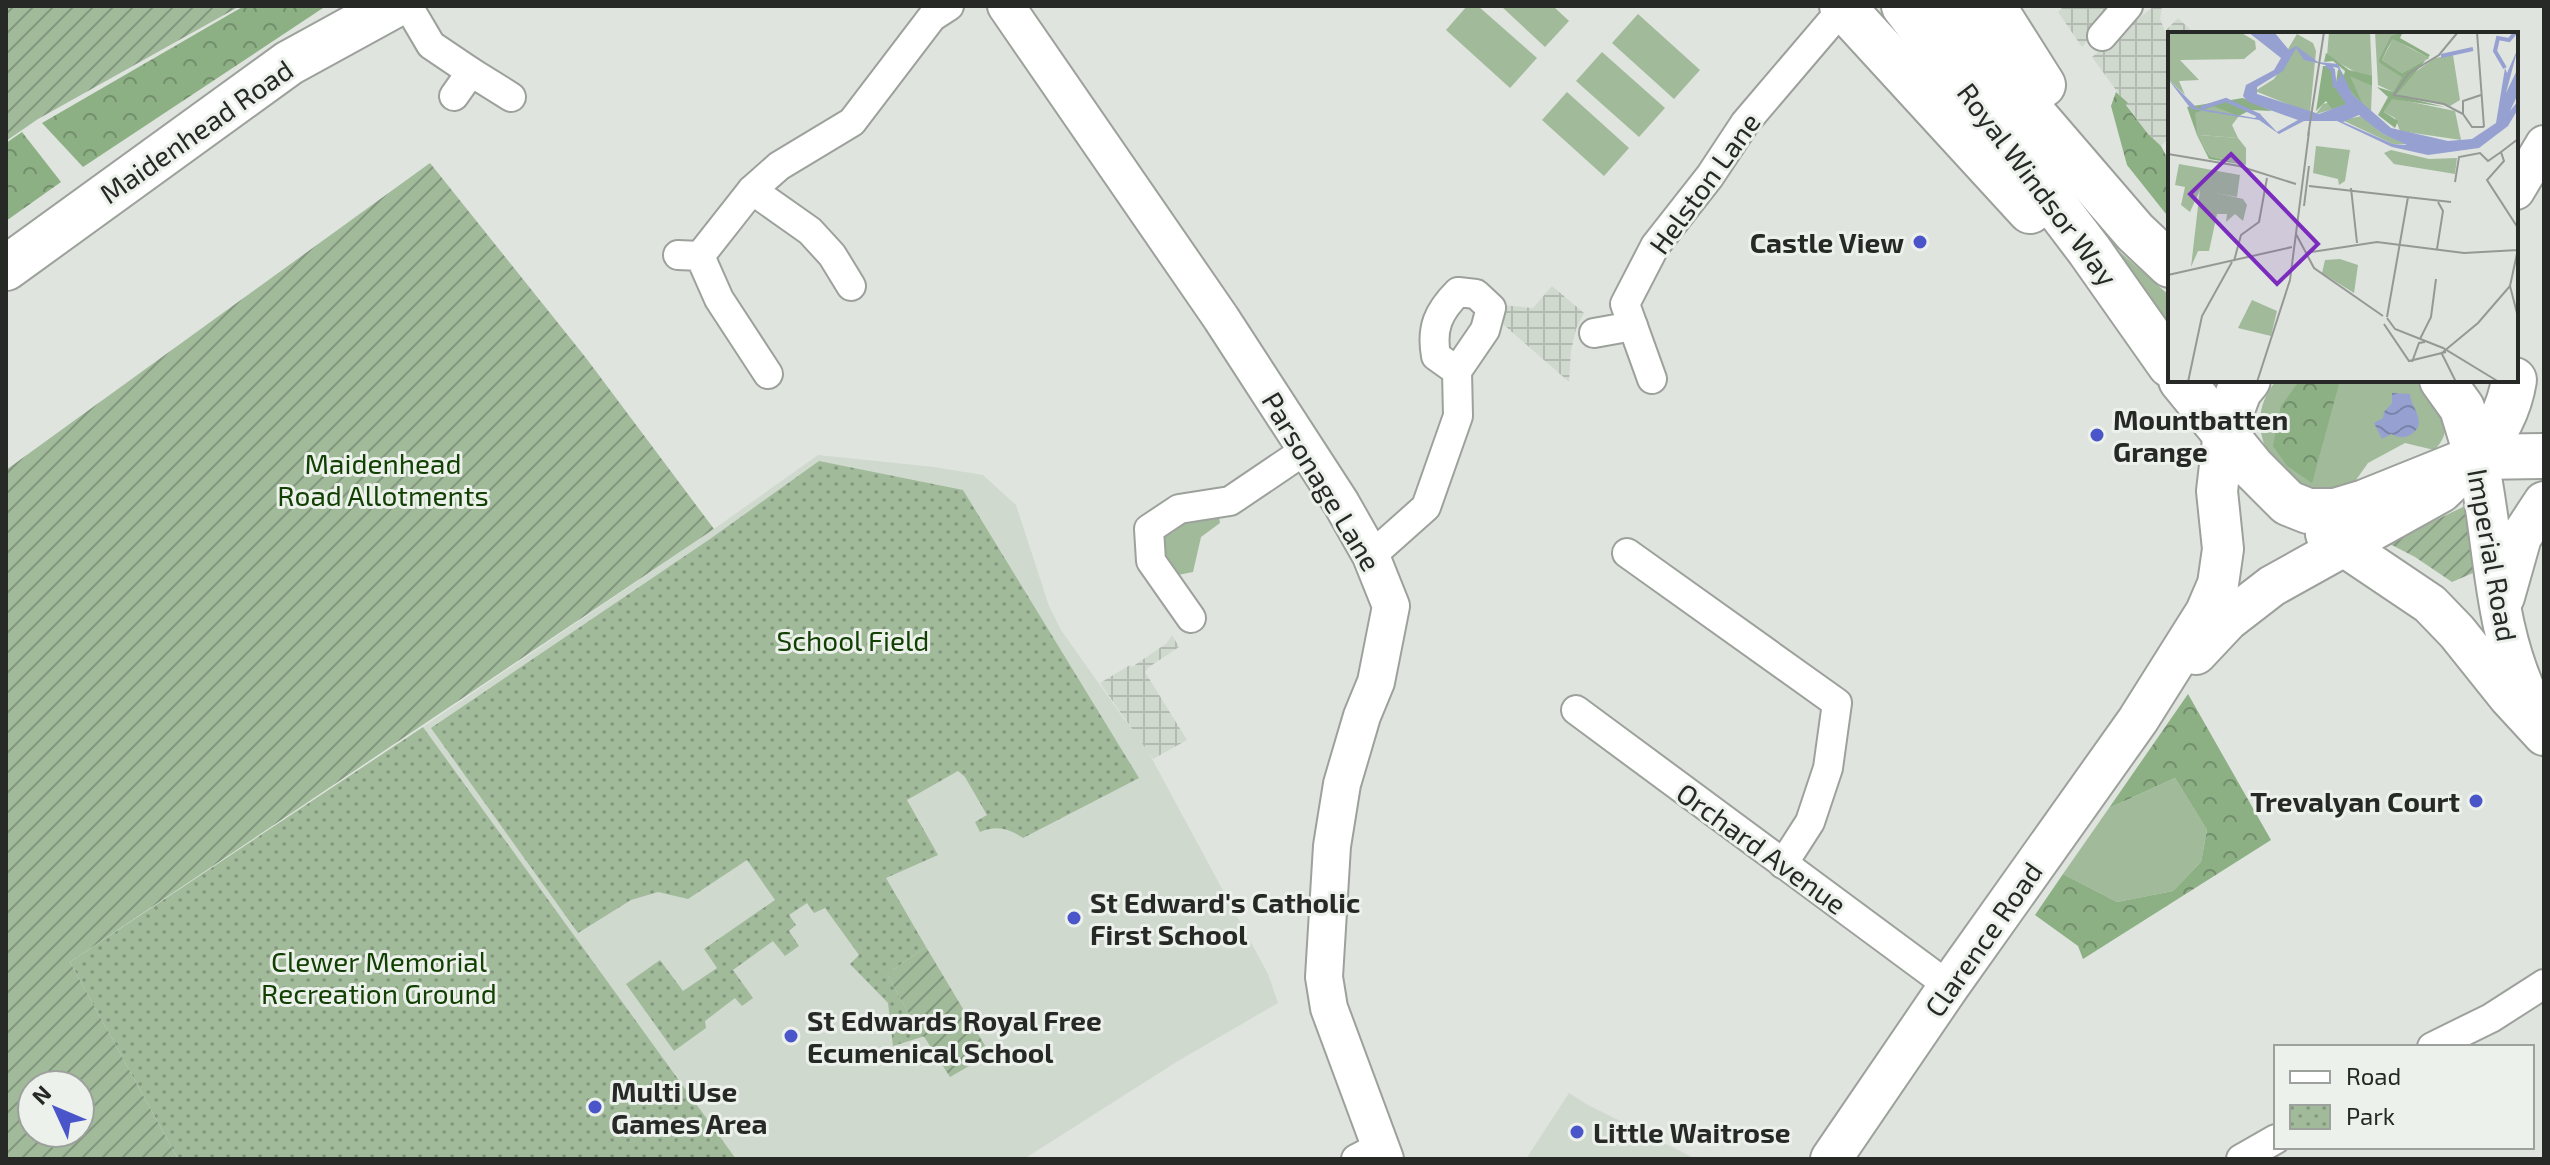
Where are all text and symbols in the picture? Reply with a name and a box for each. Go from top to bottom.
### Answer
inset map [2168,32,2518,382]
street label: Maidenhead Road [93,52,299,210]
street label: Royal Windsor Way [1951,76,2125,292]
street label: Helston Lane [1641,106,1767,260]
place label: Castle View [1750,225,1904,259]
marker: Castle View [1911,233,1929,251]
street label: Parsonage Lane [1255,385,1389,577]
place label: Mountbatten Grange [2113,402,2288,468]
marker: Mountbatten Grange [2088,426,2106,444]
park label: Maidenhead Road Allotments [277,446,489,512]
street label: Imperial Road [2461,466,2525,644]
park label: School Field [777,623,929,657]
street label: Orchard Avenue [1671,775,1853,921]
place label: Trevalyan Court [2250,784,2460,818]
marker: Trevalyan Court [2467,792,2485,810]
street label: Clarence Road [1917,855,2049,1023]
place label: St Edward's Catholic First School [1090,885,1360,951]
marker: St Edward's Catholic First School [1065,909,1083,927]
park label: Clewer Memorial Recreation Ground [261,944,497,1010]
place label: St Edwards Royal Free Ecumenical School [807,1003,1102,1069]
marker: St Edwards Royal Free Ecumenical School [782,1027,800,1045]
legend [2274,1045,2534,1149]
text: Road [2346,1061,2401,1090]
north arrow [16,1069,96,1149]
place label: Multi Use Games Area [611,1074,768,1140]
text: N [26,1080,56,1109]
marker: Multi Use Games Area [586,1098,604,1116]
text: Park [2346,1101,2395,1130]
place label: Little Waitrose [1593,1115,1791,1149]
marker: Little Waitrose [1568,1123,1586,1141]

